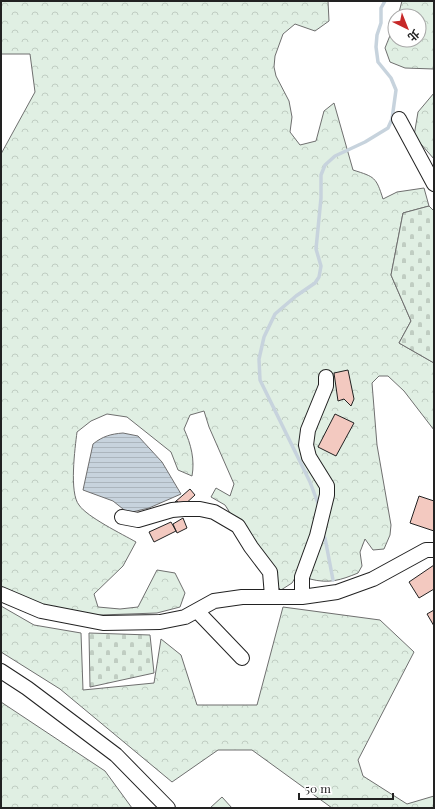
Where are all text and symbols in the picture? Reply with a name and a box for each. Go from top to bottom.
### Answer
north arrow [387,8,427,48]
text: 北 [405,26,423,45]
scale bar [299,775,393,801]
text: 50 m [305,780,331,796]

